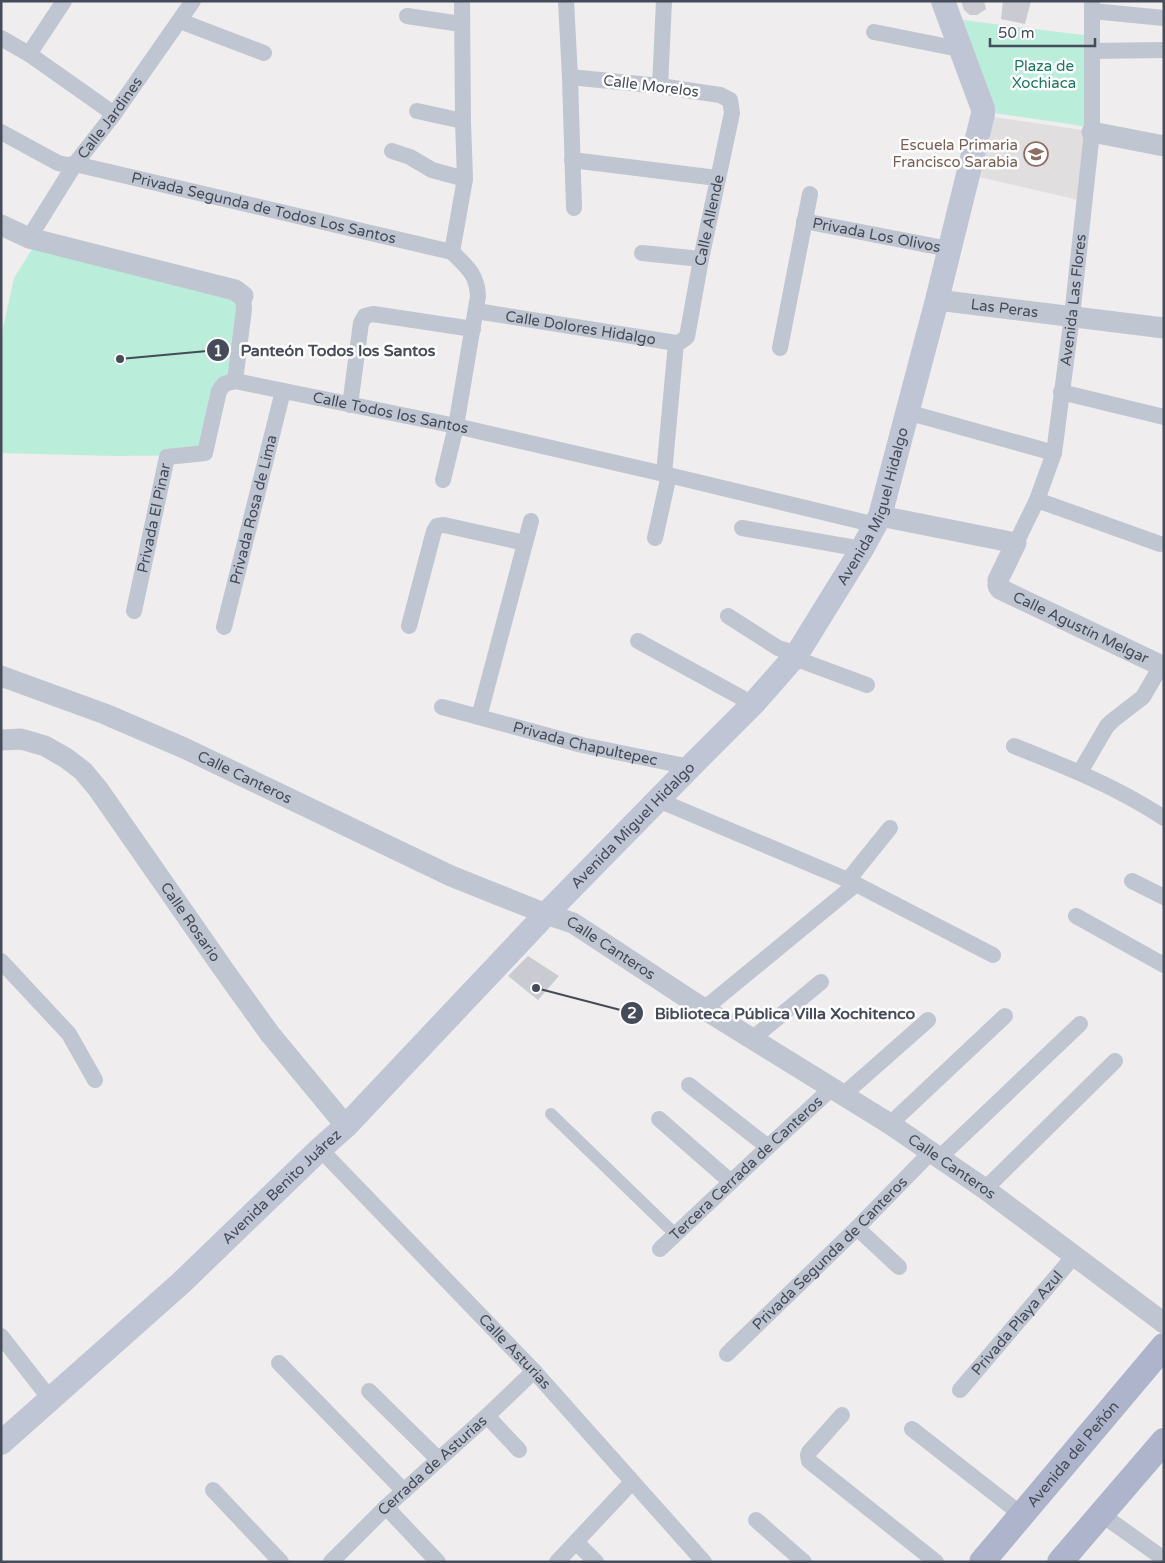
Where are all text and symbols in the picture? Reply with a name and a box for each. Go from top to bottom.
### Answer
scale bar [990,15,1095,47]
text: 50 m [998,24,1035,42]
park label: Plaza de Xochiaca [1012,57,1076,92]
street label: Calle Morelos [602,71,700,101]
street label: Calle Jardines [73,73,146,162]
place label: Escuela Primaria Francisco Sarabia [893,136,1018,171]
school or university icon: Escuela Primaria Francisco Sarabia [1023,141,1049,167]
street label: Privada Segunda de Todos Los Santos [130,168,398,248]
street label: Calle Allende [691,173,728,267]
street label: Privada Los Olivos [811,214,942,256]
street label: Avenida Las Flores [1056,233,1090,367]
street label: Las Peras [970,295,1039,321]
street label: Calle Dolores Hidalgo [504,307,657,349]
callout: Panteón Todos los Santos [206,335,446,366]
text: Panteón Todos los Santos [240,341,436,361]
text: 1 [213,342,223,360]
street label: Calle Todos los Santos [311,388,470,438]
street label: Avenida Miguel Hidalgo [833,425,912,589]
street label: Privada Rosa de Lima [226,433,281,586]
street label: Privada El Pinar [133,461,174,575]
street label: Calle Agustín Melgar [1010,588,1152,668]
street label: Privada Chapultepec [511,718,659,769]
street label: Calle Canteros [194,747,295,807]
street label: Avenida Miguel Hidalgo [567,759,699,892]
street label: Calle Rosario [157,879,224,965]
street label: Calle Canteros [565,913,659,984]
callout: Biblioteca Pública Villa Xochitenco [620,998,925,1029]
text: 2 [627,1004,637,1022]
text: Biblioteca Pública Villa Xochitenco [655,1004,916,1024]
street label: Tercera Cerrada de Canteros [666,1092,826,1244]
street label: Avenida Benito Juárez [218,1126,345,1248]
street label: Calle Canteros [904,1130,999,1203]
street label: Privada Segunda de Canteros [749,1173,911,1334]
street label: Privada Playa Azul [968,1267,1066,1379]
street label: Calle Asturias [475,1310,555,1393]
street label: Avenida del Peñón [1023,1397,1123,1511]
street label: Cerrada de Asturias [374,1412,491,1519]

